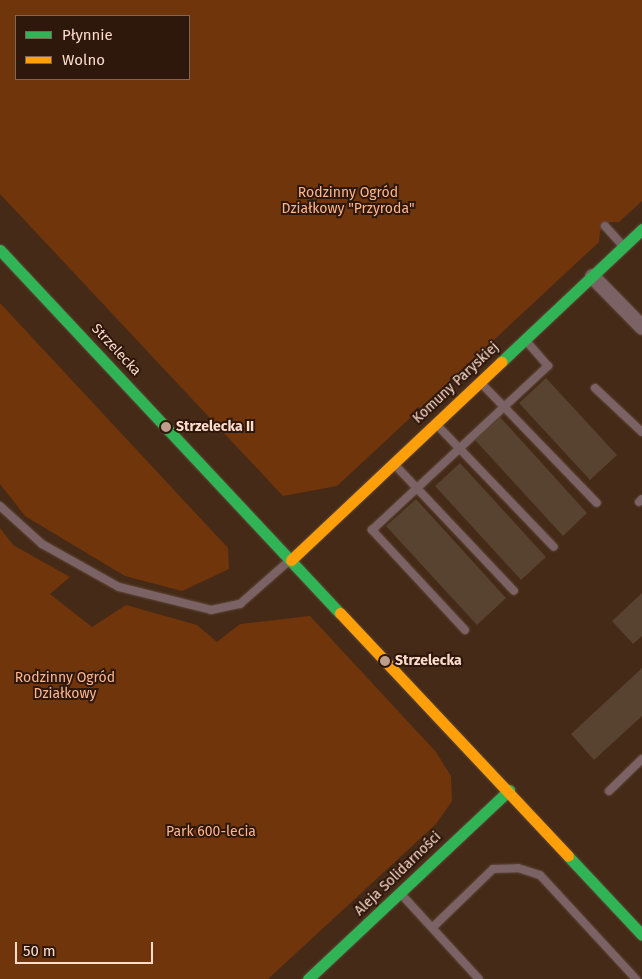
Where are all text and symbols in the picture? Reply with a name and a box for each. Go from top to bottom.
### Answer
legend [15,15,190,80]
text: Płynnie [62,26,113,44]
text: Wolno [62,51,105,69]
park label: Rodzinny Ogród Działkowy "Przyroda" [282,185,414,218]
street label: Strzelecka [88,321,144,379]
street label: Komuny Paryskiej [410,339,502,427]
place label: Strzelecka II [176,419,254,435]
marker: Strzelecka II [160,421,172,433]
place label: Strzelecka [395,653,462,669]
marker: Strzelecka [379,655,391,667]
park label: Rodzinny Ogród Działkowy [15,670,115,702]
park label: Park 600-lecia [166,824,256,840]
street label: Aleja Solidarności [351,828,445,920]
scale bar [18,932,155,964]
text: 50 m [23,942,56,960]

